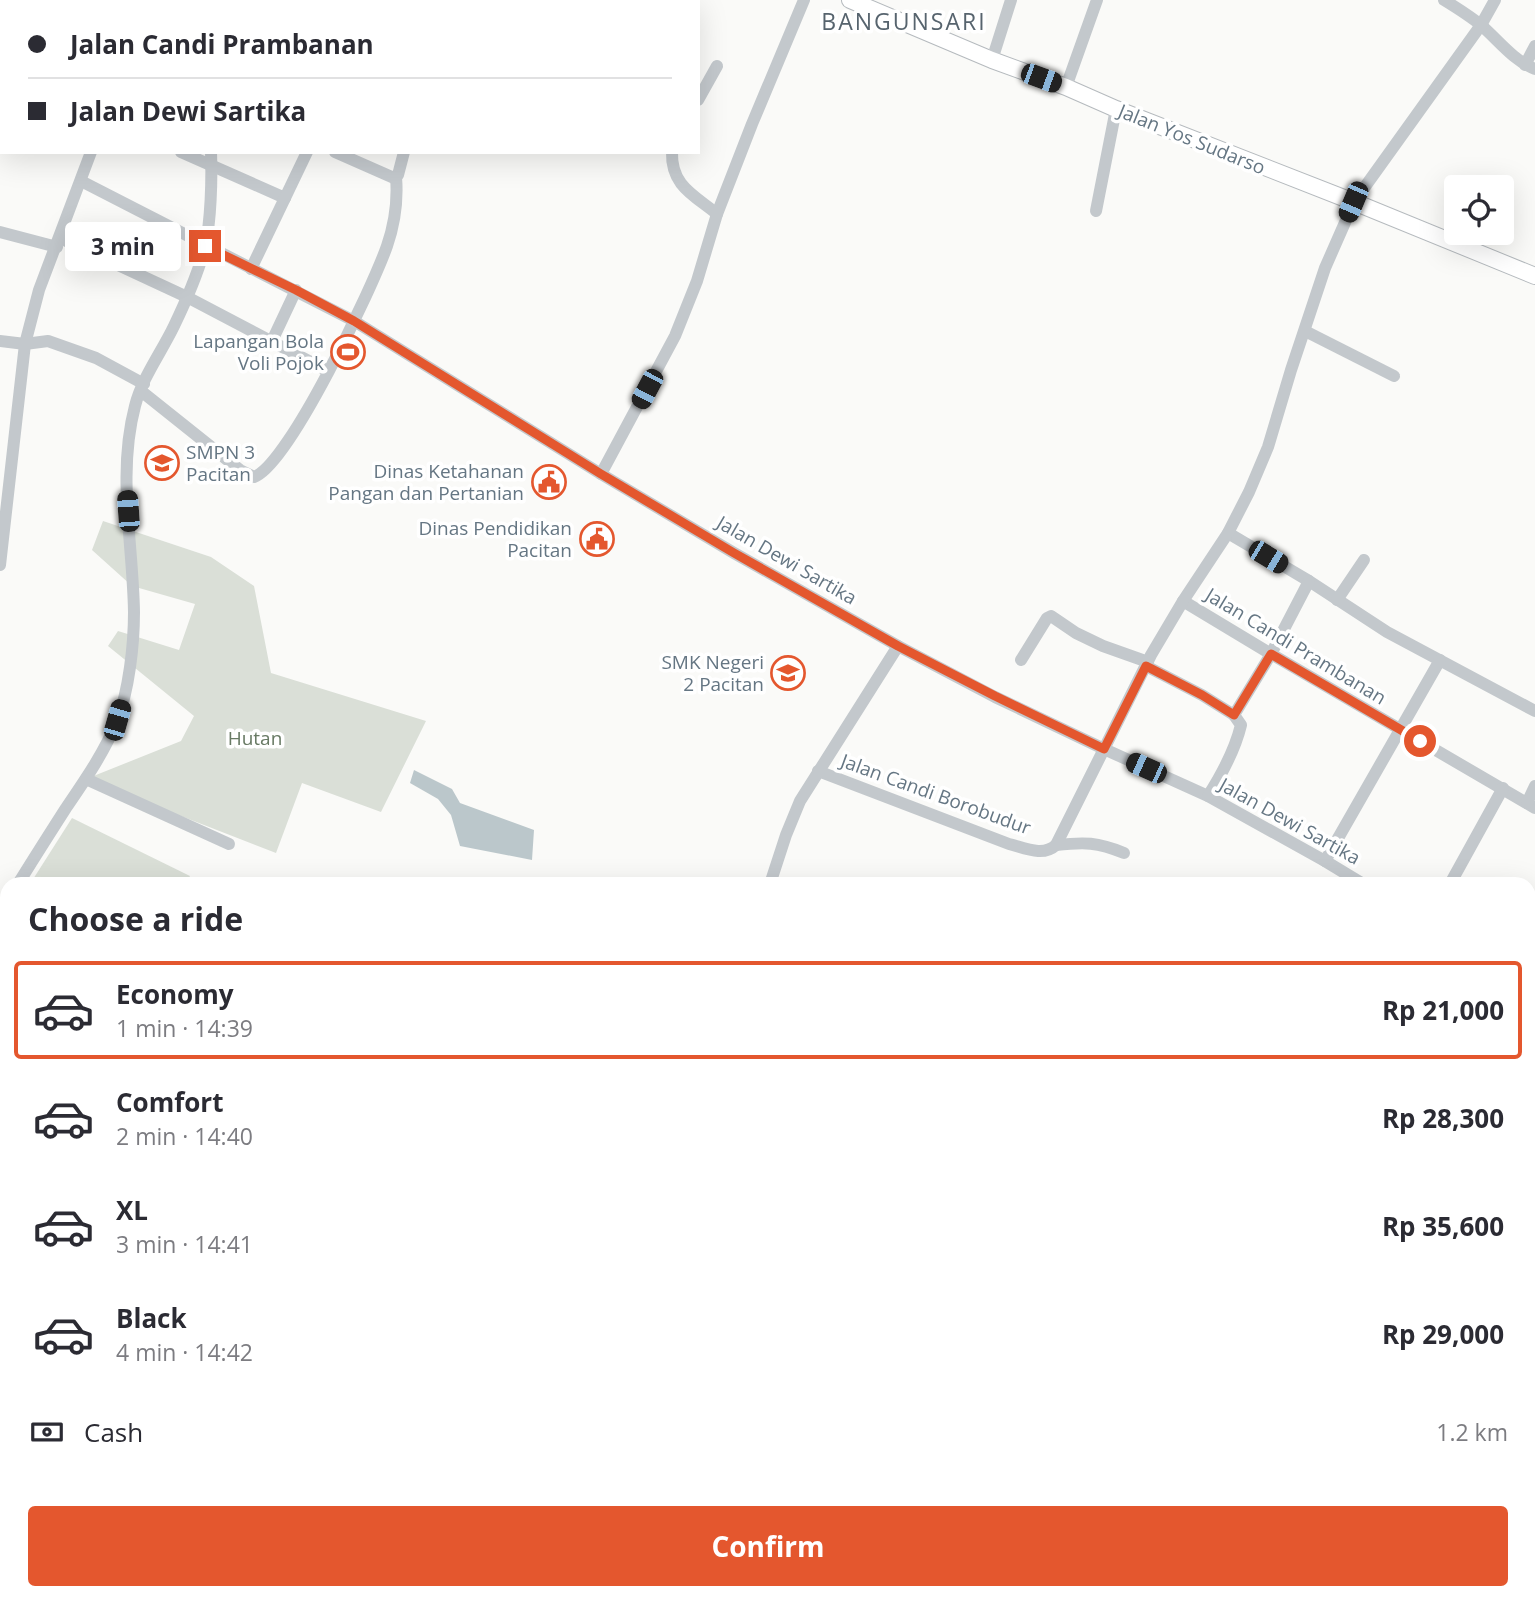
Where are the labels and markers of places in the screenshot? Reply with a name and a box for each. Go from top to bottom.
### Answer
place label: Lapangan Bola Voli Pojok [193,328,324,376]
sports icon: Lapangan Bola Voli Pojok [329,333,367,371]
place label: SMPN 3 Pacitan [186,439,255,487]
school or university icon: SMPN 3 Pacitan [143,444,181,482]
place label: Dinas Ketahanan Pangan dan Pertanian [328,458,524,506]
public building icon: Dinas Ketahanan Pangan dan Pertanian [530,463,568,501]
place label: Dinas Pendidikan Pacitan [418,515,572,563]
public building icon: Dinas Pendidikan Pacitan [578,520,616,558]
place label: SMK Negeri 2 Pacitan [661,649,764,697]
school or university icon: SMK Negeri 2 Pacitan [769,654,807,692]

